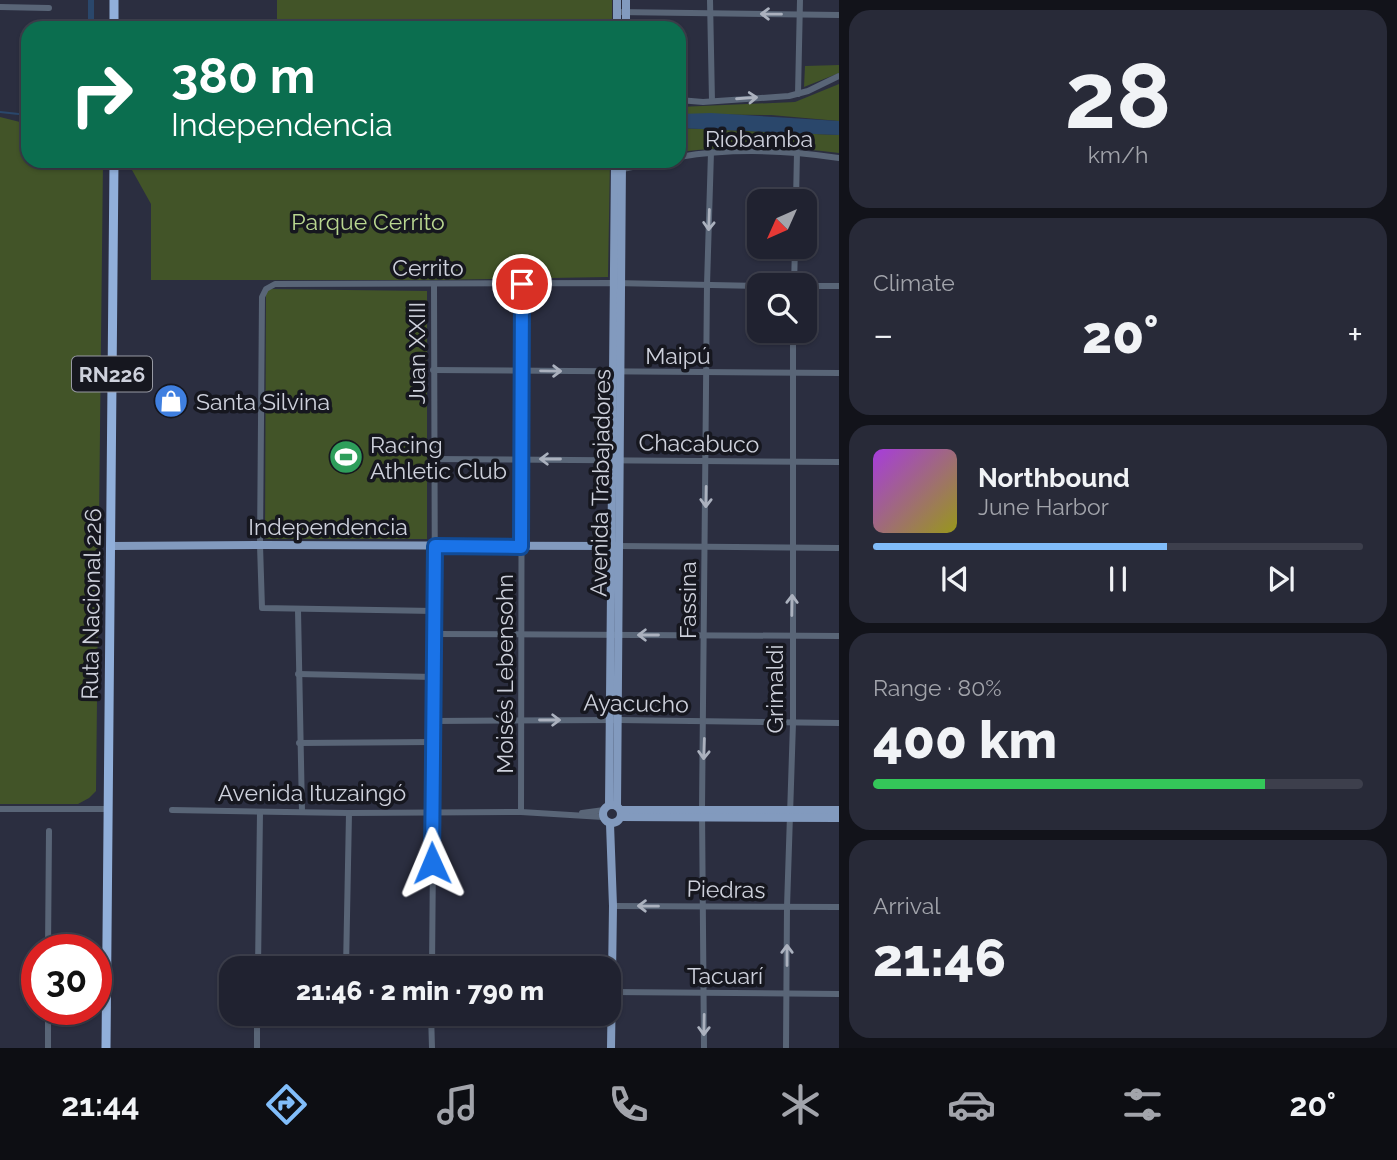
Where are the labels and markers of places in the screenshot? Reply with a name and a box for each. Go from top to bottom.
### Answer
pin [492,254,552,314]
shop icon: Santa Silvina [152,382,190,420]
place label: Santa Silvina [196,388,330,415]
place label: Racing Athletic Club [370,431,507,484]
sports icon: Racing Athletic Club [327,438,365,476]

